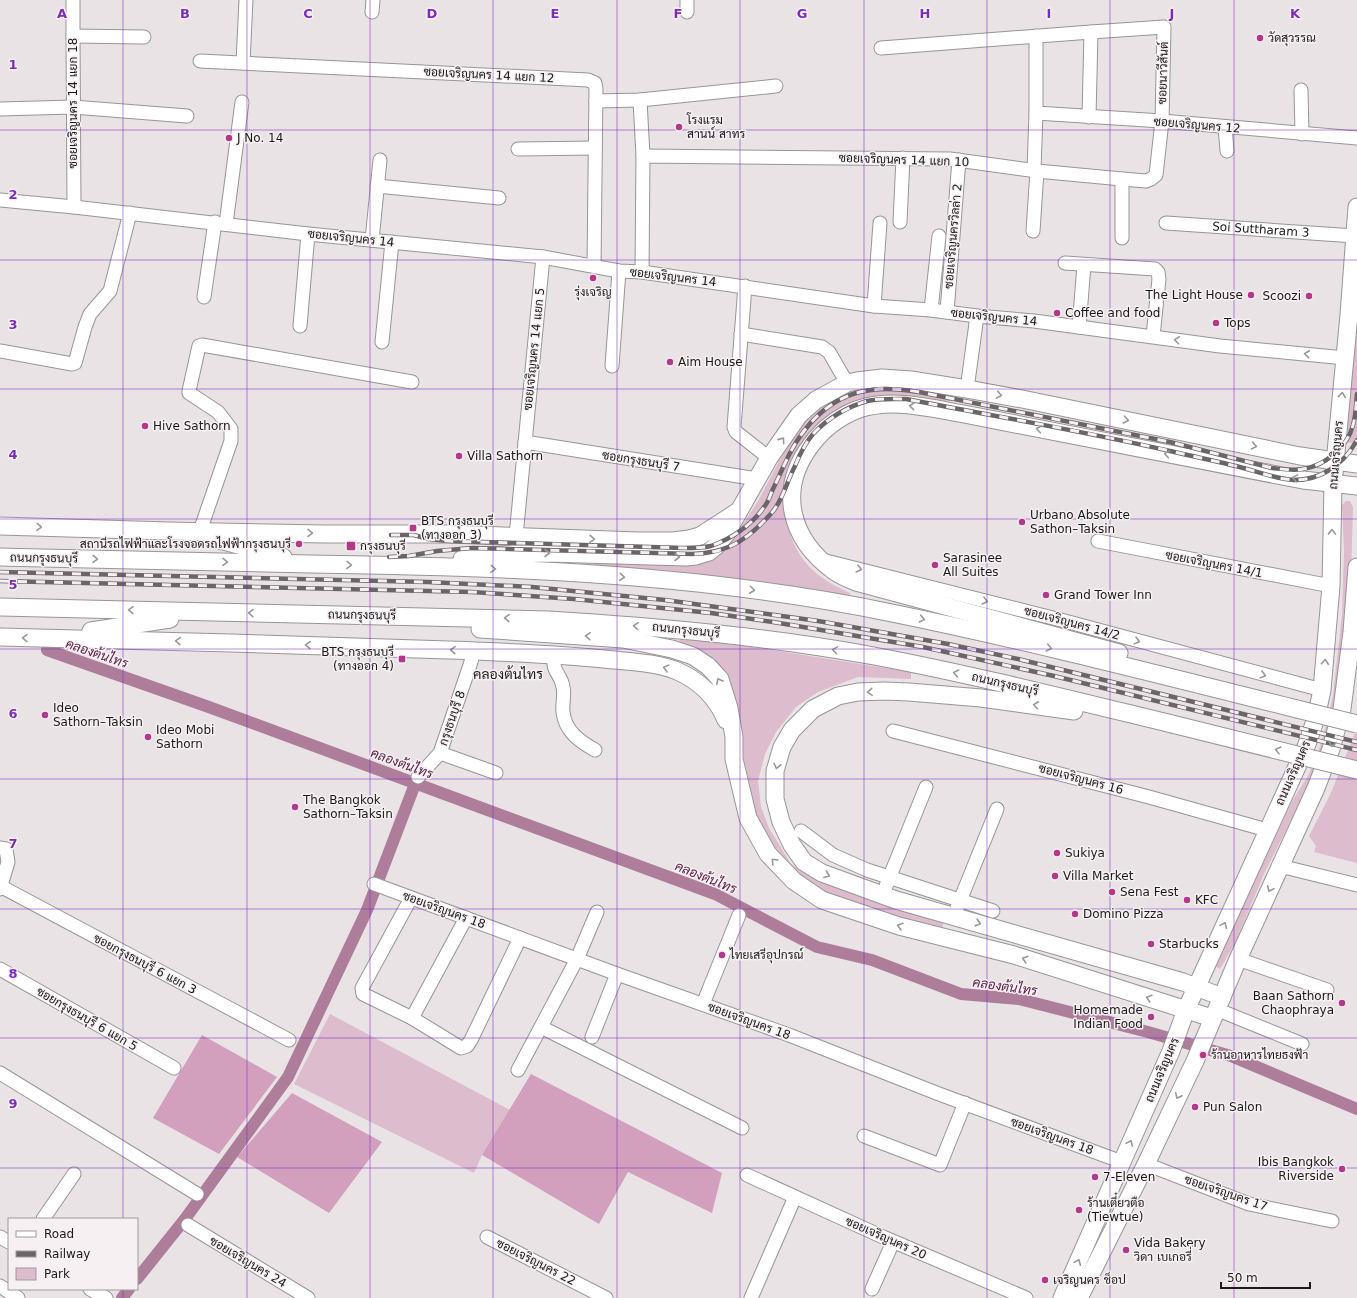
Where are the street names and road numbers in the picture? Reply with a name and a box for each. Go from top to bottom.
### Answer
street label: ซอยเจริญนคร 14 แยก 18 [66,38,80,168]
street label: ซอยนาวีสันต์ [1154,41,1171,105]
street label: ซอยเจริญนคร 14 แยก 12 [423,65,555,85]
street label: ซอยเจริญนคร 12 [1153,114,1241,136]
street label: ซอยเจริญนคร 14 แยก 10 [838,151,970,169]
street label: ซอยเจริญนครวิลล่า 2 [941,183,965,289]
street label: Soi Suttharam 3 [1212,219,1310,240]
street label: ซอยเจริญนคร 14 [307,226,395,250]
street label: ซอยเจริญนคร 14 [629,265,717,289]
street label: ซอยเจริญนคร 14 แยก 5 [521,287,547,411]
street label: ซอยเจริญนคร 14 [950,305,1038,329]
street label: ถนนเจริญนคร [1326,420,1346,490]
street label: ซอยกรุงธนบุรี 7 [601,447,681,476]
street label: ซอยเจริญนคร 14/1 [1164,548,1264,580]
street label: ถนนกรุงธนบุรี [10,549,78,568]
street label: ซอยเจริญนคร 14/2 [1022,603,1122,643]
street label: ถนนกรุงธนบุรี [328,606,396,625]
street label: ถนนกรุงธนบุรี [651,618,721,643]
street label: ถนนกรุงธนบุรี [970,669,1040,700]
street label: กรุงธนบุรี 8 [435,688,470,748]
street label: ถนนเจริญนคร [1273,738,1314,807]
street label: ซอยเจริญนคร 16 [1037,761,1125,797]
street label: ซอยเจริญนคร 18 [401,889,487,931]
street label: ซอยกรุงธนบุรี 6 แยก 3 [90,930,199,999]
street label: ซอยกรุงธนบุรี 6 แยก 5 [33,983,141,1055]
street label: ซอยเจริญนคร 18 [706,1000,792,1042]
street label: ถนนเจริญนคร [1142,1035,1182,1105]
street label: ซอยเจริญนคร 18 [1009,1115,1095,1157]
street label: ซอยเจริญนคร 17 [1182,1172,1270,1214]
street label: ซอยเจริญนคร 20 [843,1214,929,1262]
street label: ซอยเจริญนคร 24 [207,1234,289,1290]
street label: ซอยเจริญนคร 22 [494,1236,578,1288]

